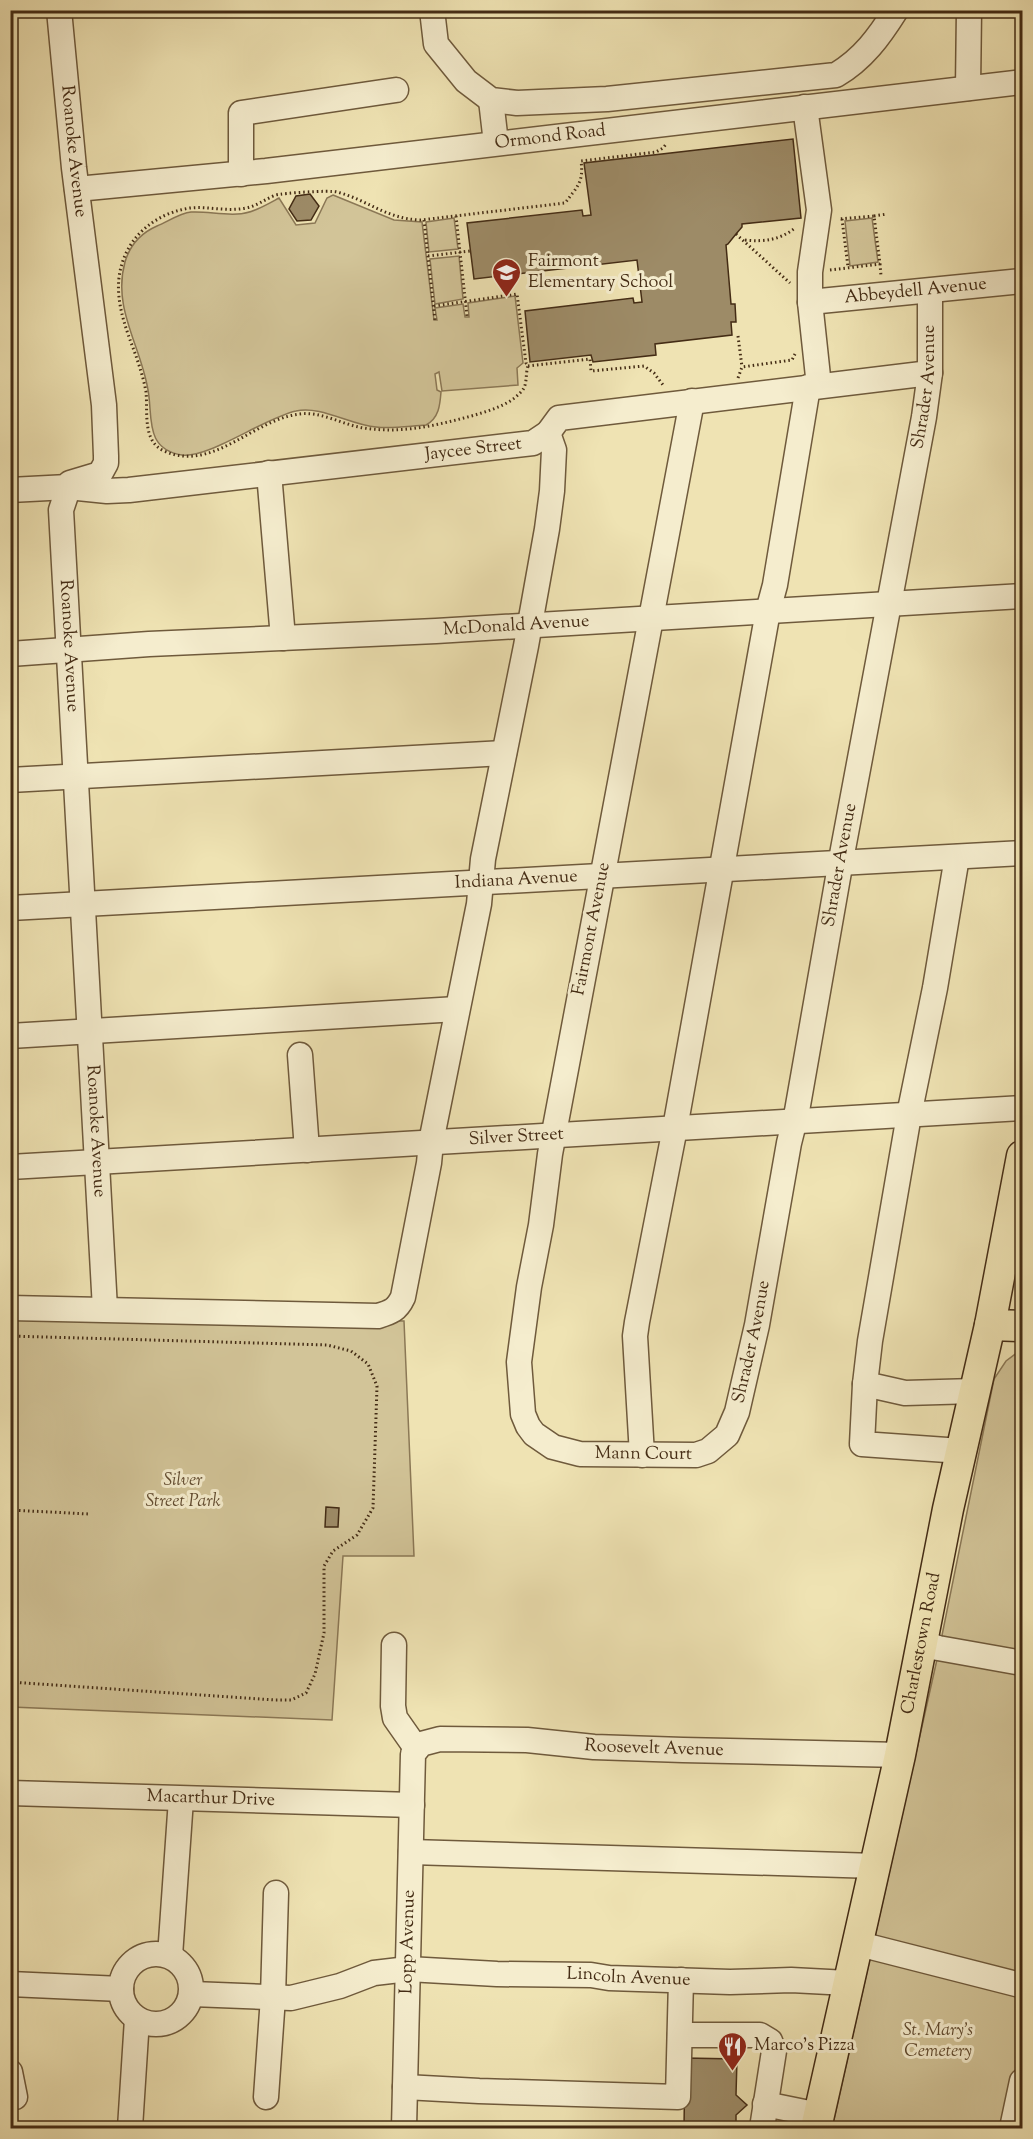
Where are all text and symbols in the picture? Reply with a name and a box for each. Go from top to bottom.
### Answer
street label: Roanoke Avenue [53,84,93,219]
street label: Ormond Road [493,118,607,157]
place label: Fairmont Elementary School [528,249,673,296]
school or university icon: Fairmont Elementary School [491,256,523,298]
street label: Abbeydell Avenue [843,272,988,312]
street label: Shrader Avenue [905,325,943,451]
street label: Jaycee Street [423,431,523,469]
street label: Roanoke Avenue [52,579,85,713]
street label: McDonald Avenue [442,609,590,644]
street label: Shrader Avenue [817,801,864,929]
street label: Fairmont Avenue [566,860,618,998]
street label: Indiana Avenue [454,864,578,897]
street label: Roanoke Avenue [79,1064,112,1198]
street label: Silver Street [468,1122,564,1153]
street label: Shrader Avenue [726,1278,778,1406]
street label: Mann Court [595,1441,692,1468]
park label: Silver Street Park [145,1468,221,1515]
street label: Charlestown Road [895,1570,948,1717]
street label: Roosevelt Avenue [583,1733,724,1764]
street label: Macarthur Drive [146,1784,275,1814]
street label: Lopp Avenue [394,1890,423,1995]
street label: Lincoln Avenue [567,1962,691,1994]
park label: St. Mary's Cemetery [903,2018,973,2065]
restaurant icon: Marco's Pizza [717,2030,749,2072]
place label: Marco's Pizza [754,2033,855,2059]

